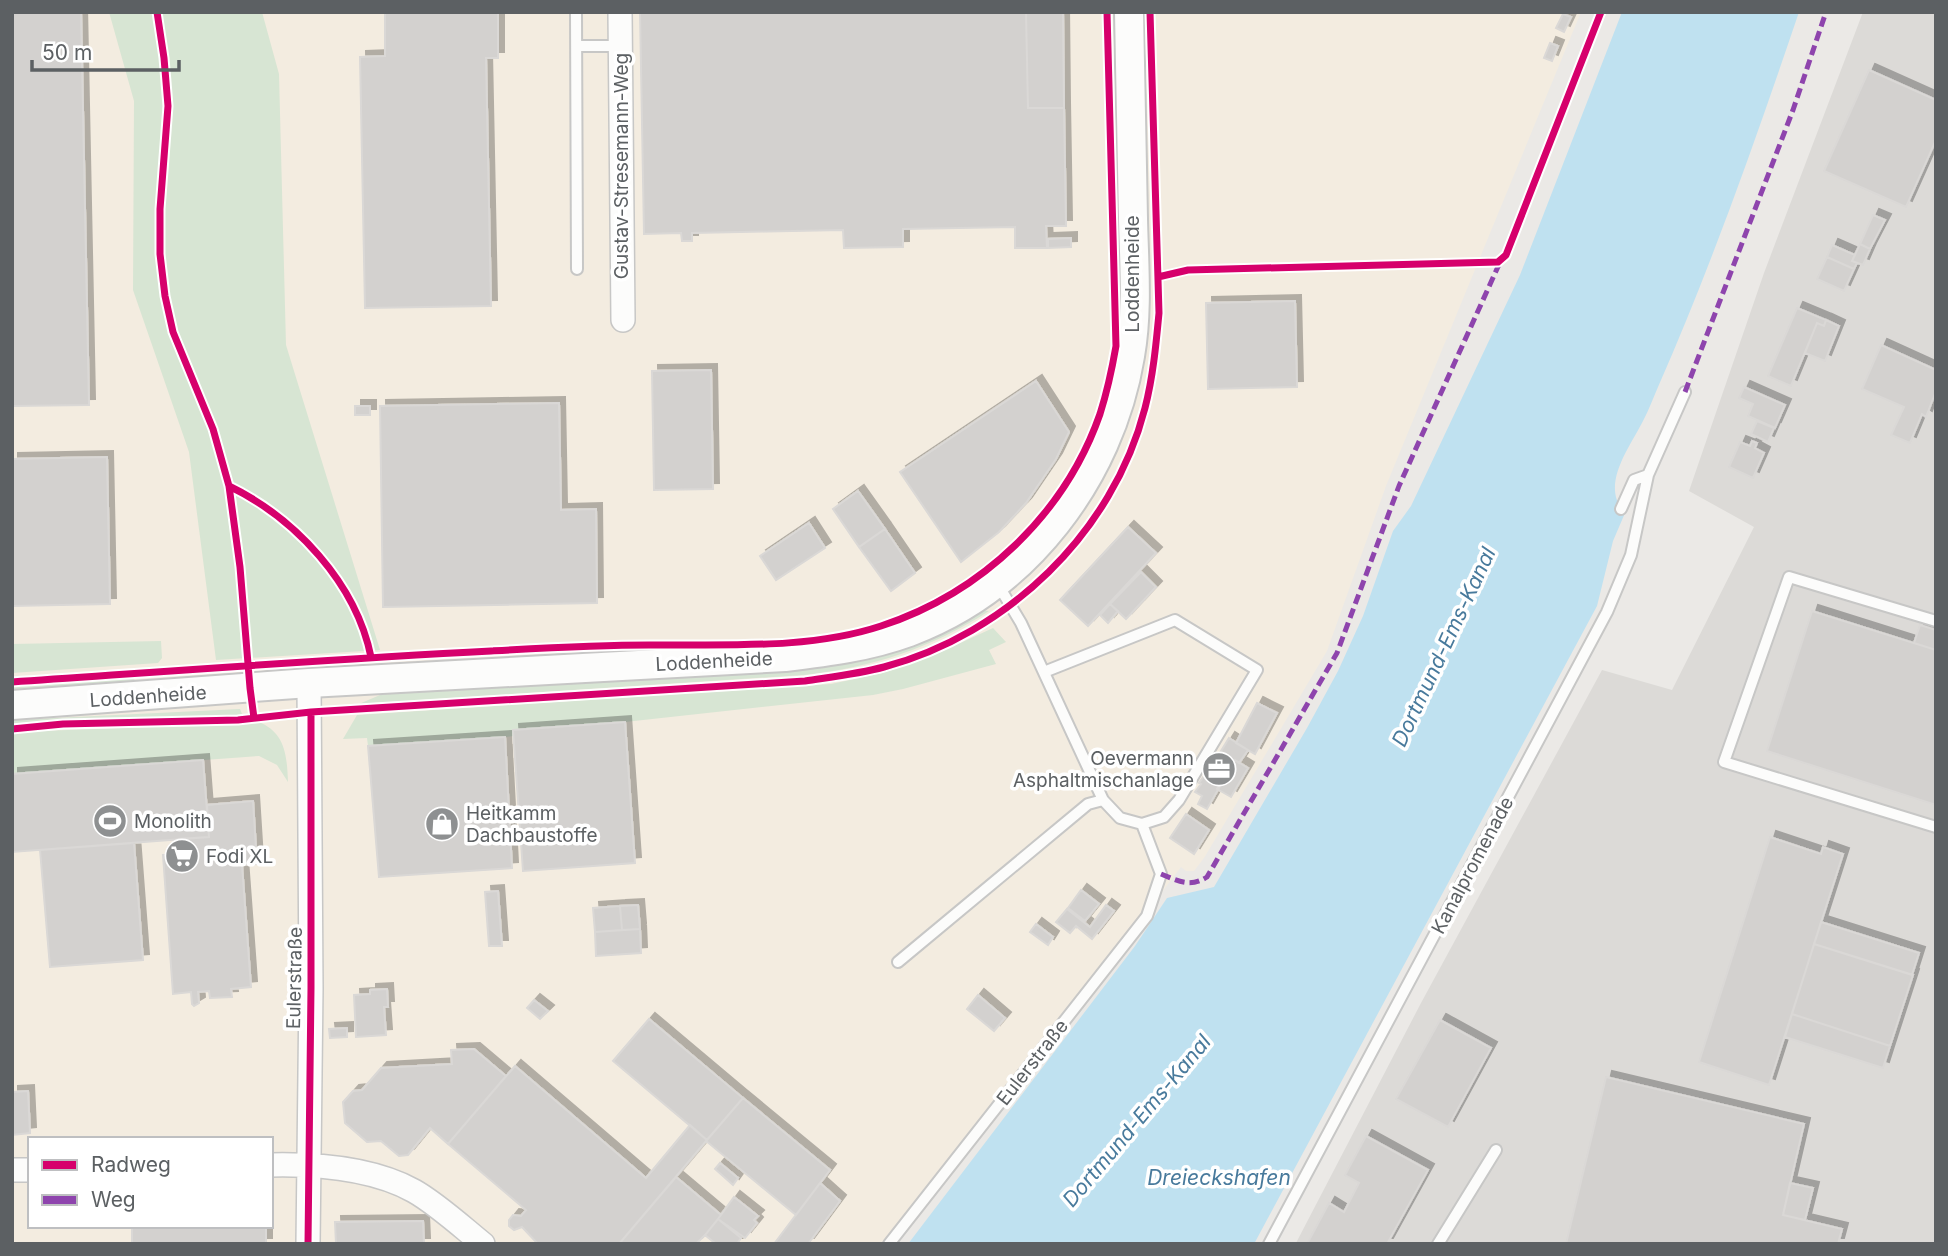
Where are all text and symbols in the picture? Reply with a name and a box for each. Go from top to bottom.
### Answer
scale bar [32,28,178,72]
text: 50 m [42,40,92,65]
street label: Gustav-Stresemann-Weg [610,53,633,279]
street label: Loddenheide [1121,215,1144,333]
water label: Dortmund-Ems-Kanal [1386,542,1501,750]
street label: Loddenheide [655,647,773,676]
street label: Loddenheide [89,681,207,712]
place label: Oevermann Asphaltmischanlage [1013,747,1194,792]
office icon: Oevermann Asphaltmischanlage [1200,750,1238,788]
street label: Kanalpromenade [1427,793,1518,938]
sports icon: Monolith [91,802,129,840]
place label: Heitkamm Dachbaustoffe [466,802,598,847]
shop icon: Heitkamm Dachbaustoffe [423,805,461,843]
place label: Monolith [134,810,212,833]
supermarket icon: Fodi XL [163,837,201,875]
place label: Fodi XL [206,845,273,868]
street label: Eulerstraße [282,927,307,1029]
street label: Eulerstraße [992,1015,1073,1110]
water label: Dortmund-Ems-Kanal [1057,1029,1217,1212]
legend [28,1137,273,1228]
text: Radweg [91,1152,171,1177]
water label: Dreieckshafen [1147,1165,1291,1190]
text: Weg [91,1187,136,1212]

